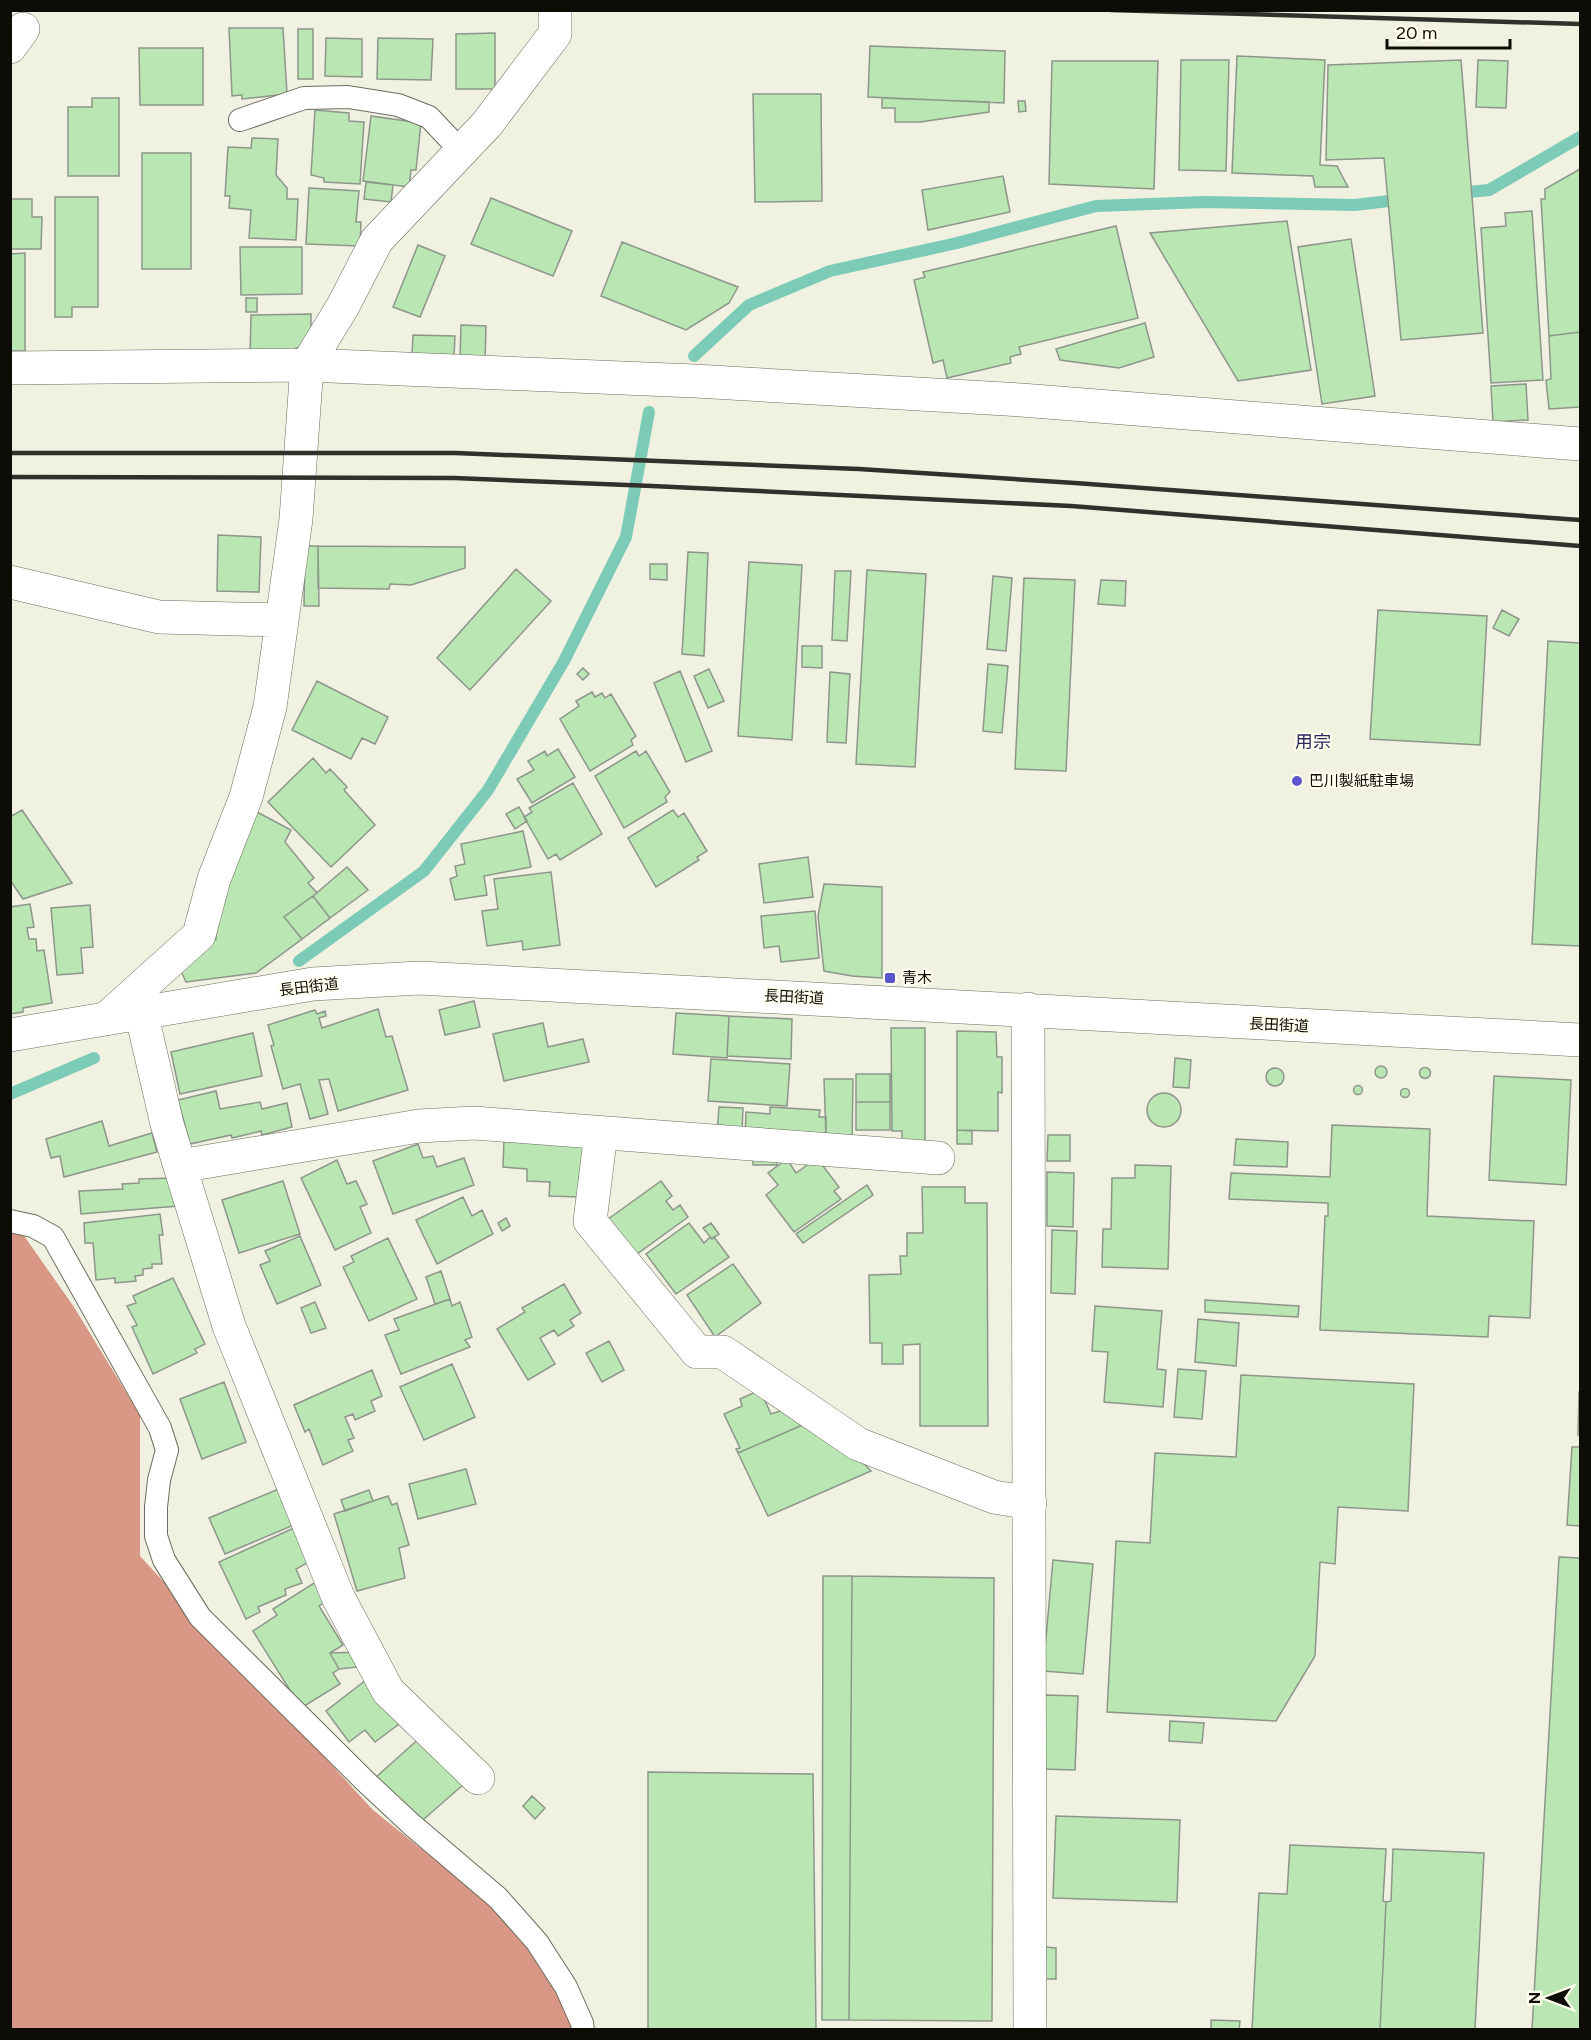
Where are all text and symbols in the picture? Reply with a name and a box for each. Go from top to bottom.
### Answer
scale bar [1387,12,1510,50]
text: 20 m [1396,22,1437,44]
district label: 用宗 [1295,731,1331,753]
place label: 巴川製紙駐車場 [1309,772,1414,790]
marker: 巴川製紙駐車場 [1290,774,1304,788]
place label: 青木 [902,969,932,987]
marker: 青木 [883,971,897,985]
street label: 長田街道 [278,974,340,1000]
street label: 長田街道 [764,986,824,1008]
street label: 長田街道 [1249,1014,1309,1036]
north arrow [1519,1968,1579,2028]
text: N [1525,1992,1544,2004]

